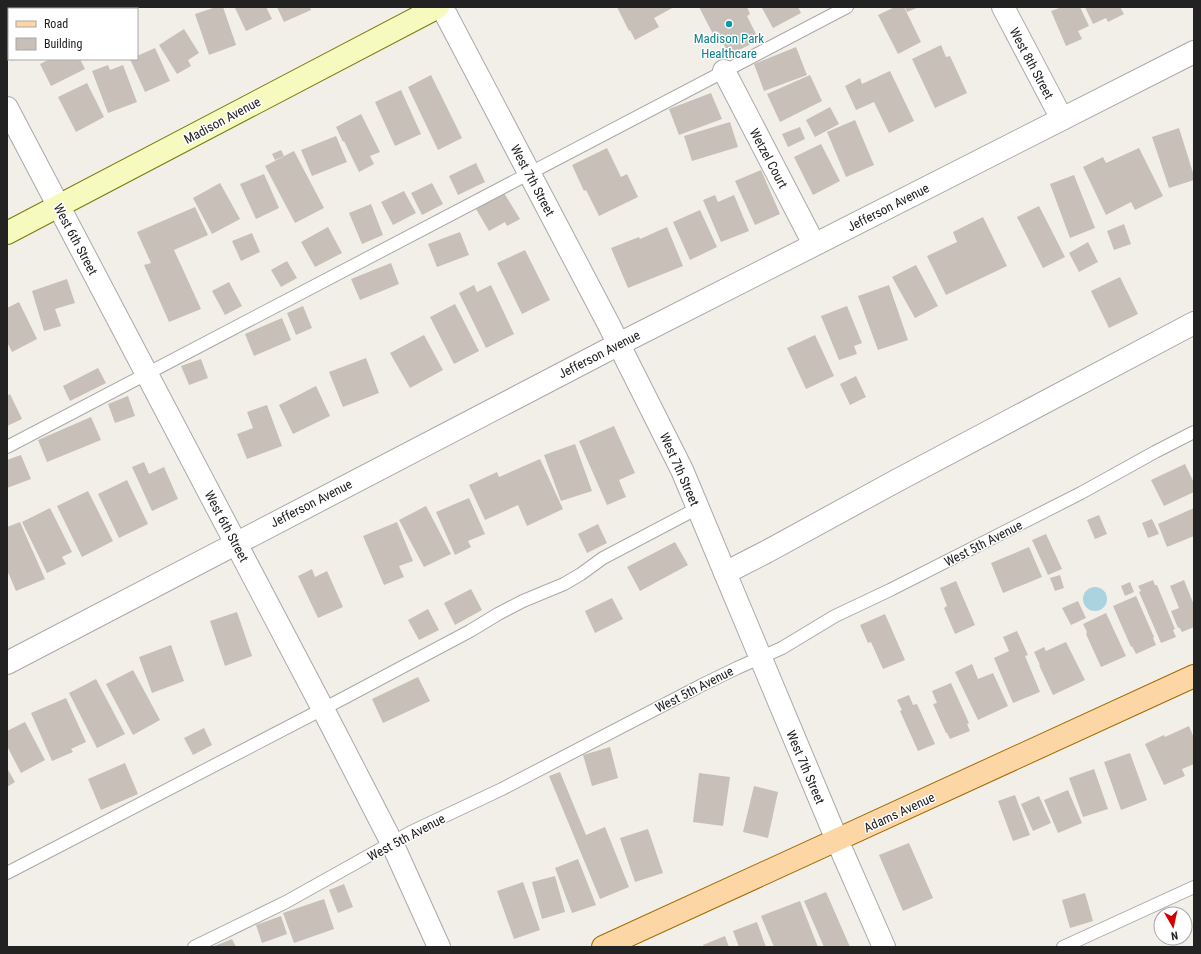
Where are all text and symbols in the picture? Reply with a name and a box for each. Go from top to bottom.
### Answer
legend [8,8,138,60]
text: Road [44,17,68,31]
marker: Madison Park Healthcare [724,19,734,29]
street label: West 8th Street [1006,25,1057,102]
place label: Madison Park Healthcare [694,31,764,61]
text: Building [44,37,82,51]
street label: Madison Avenue [181,94,263,147]
street label: Wetzel Court [747,126,791,191]
street label: West 7th Street [507,142,558,219]
street label: Jefferson Avenue [845,180,932,234]
street label: West 6th Street [50,201,101,278]
street label: Jefferson Avenue [556,327,643,381]
street label: West 7th Street [657,430,702,508]
street label: Jefferson Avenue [268,476,355,530]
street label: West 6th Street [201,488,252,565]
street label: West 5th Avenue [942,517,1025,570]
street label: West 5th Avenue [653,663,736,716]
street label: West 7th Street [783,728,828,806]
street label: Adams Avenue [861,790,937,835]
street label: West 5th Avenue [365,811,448,864]
north arrow [1153,906,1193,946]
text: N [1170,928,1179,942]

